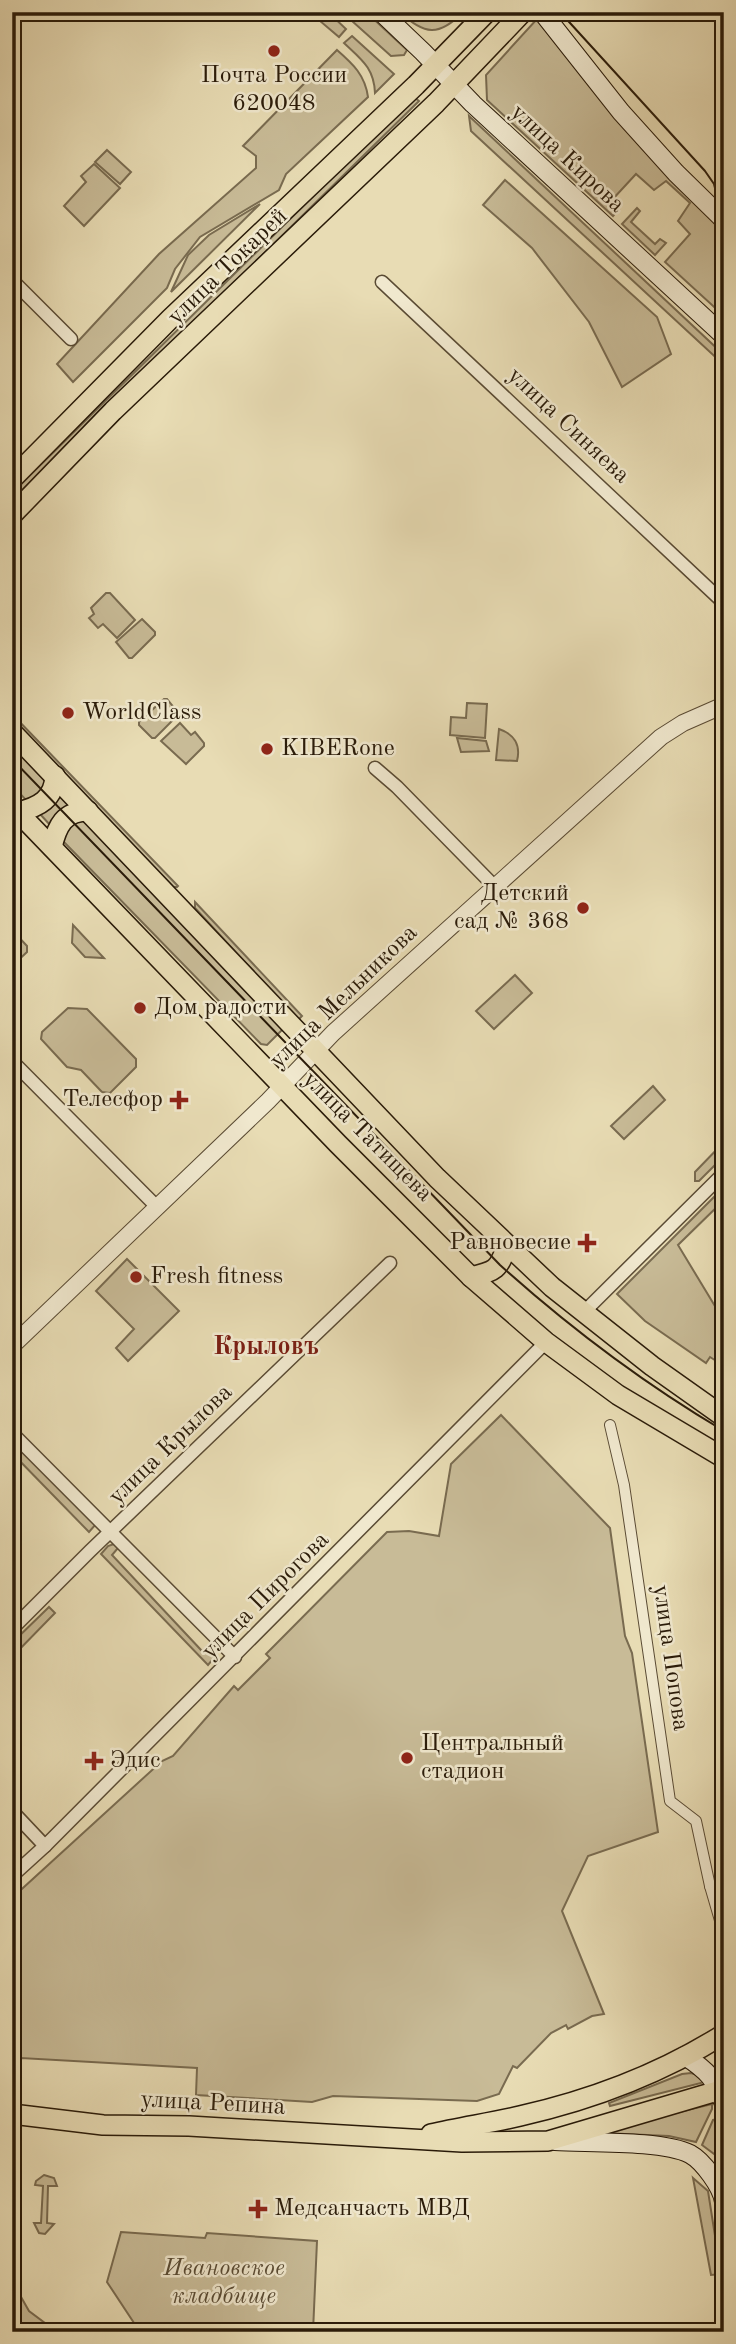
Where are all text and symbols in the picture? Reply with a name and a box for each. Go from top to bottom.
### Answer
marker: Почта России 620048 [266,43,282,59]
place label: Почта России 620048 [201,64,347,116]
street label: улица Кирова [505,100,629,218]
street label: улица Токарей [164,204,292,330]
street label: улица Синяева [502,364,634,488]
place label: WorldClass [82,701,201,725]
marker: WorldClass [60,705,76,721]
place label: KIBERone [281,737,395,761]
marker: KIBERone [259,741,275,757]
place label: Детский сад № 368 [454,882,569,934]
marker: Детский сад № 368 [575,900,591,916]
street label: улица Мельникова [266,921,422,1073]
place label: Дом радости [154,996,287,1020]
marker: Дом радости [132,1000,148,1016]
street label: улица Татищева [297,1067,437,1207]
place label: Телесфор [63,1088,163,1112]
marker: Телесфор [169,1090,189,1110]
place label: Равновесие [449,1231,571,1255]
marker: Равновесие [577,1233,597,1253]
place label: Fresh fitness [150,1265,283,1289]
marker: Fresh fitness [128,1269,144,1285]
district label: Крыловъ [213,1334,319,1360]
street label: улица Крылова [105,1380,237,1510]
street label: улица Пирогова [198,1528,334,1664]
street label: улица Попова [648,1583,692,1733]
place label: Центральный стадион [421,1732,564,1784]
place label: Эдис [110,1749,161,1773]
marker: Центральный стадион [399,1750,415,1766]
marker: Эдис [84,1751,104,1771]
street label: улица Репина [140,2088,286,2120]
place label: Медсанчасть МВД [274,2197,470,2221]
marker: Медсанчасть МВД [248,2199,268,2219]
park label: Ивановское кладбище [162,2257,285,2309]

